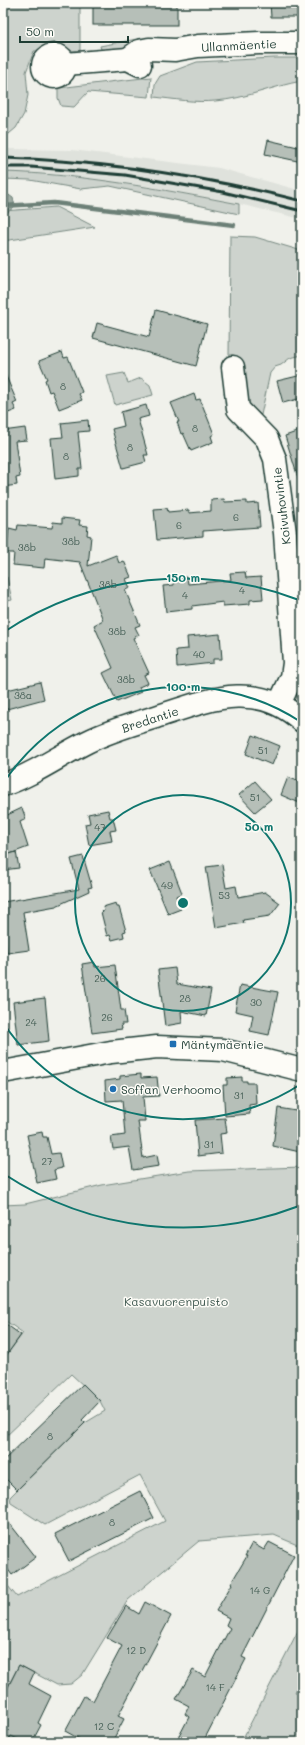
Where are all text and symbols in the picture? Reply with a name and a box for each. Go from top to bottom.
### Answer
scale bar [20,18,128,44]
text: 50 m [26,23,54,39]
street label: Ullanmäentie [201,35,277,55]
house number: 8 [60,379,66,393]
house number: 8 [192,421,198,435]
house number: 8 [127,440,133,454]
house number: 8 [63,449,69,463]
street label: Koivuhovintie [268,466,294,546]
house number: 6 [233,510,239,524]
house number: 6 [176,518,182,532]
house number: 38b [62,534,80,548]
house number: 38b [18,540,36,554]
text: 150 m [166,569,200,585]
house number: 38b [99,577,117,591]
house number: 4 [239,583,245,597]
house number: 4 [182,588,188,602]
house number: 38b [108,624,126,638]
house number: 40 [193,647,205,661]
house number: 38b [117,672,135,686]
text: 100 m [166,678,200,694]
house number: 38a [14,688,32,702]
street label: Bredantie [119,702,181,736]
house number: 51 [258,743,268,757]
house number: 51 [250,790,260,804]
text: 50 m [245,818,273,834]
house number: 47 [94,820,106,834]
house number: 49 [161,878,173,892]
house number: 53 [218,888,230,902]
centre of rings [176,896,190,910]
house number: 26 [94,971,106,985]
house number: 28 [179,991,191,1005]
house number: 30 [250,995,262,1009]
house number: 26 [101,1010,113,1024]
house number: 24 [25,1015,37,1029]
place label: Mäntymäentie [181,1036,264,1052]
marker: Mäntymäentie [168,1039,178,1049]
place label: Soffan Verhoomo [121,1081,221,1097]
marker: Soffan Verhoomo [108,1084,118,1094]
house number: 31 [234,1088,244,1102]
house number: 31 [204,1137,214,1151]
house number: 27 [41,1154,53,1168]
park label: Kasavuorenpuisto [124,1293,228,1309]
house number: 8 [47,1429,53,1443]
house number: 8 [109,1515,115,1529]
house number: 14 G [250,1583,271,1597]
house number: 12 D [126,1643,146,1657]
house number: 14 F [205,1680,225,1694]
house number: 12 C [94,1719,114,1733]

